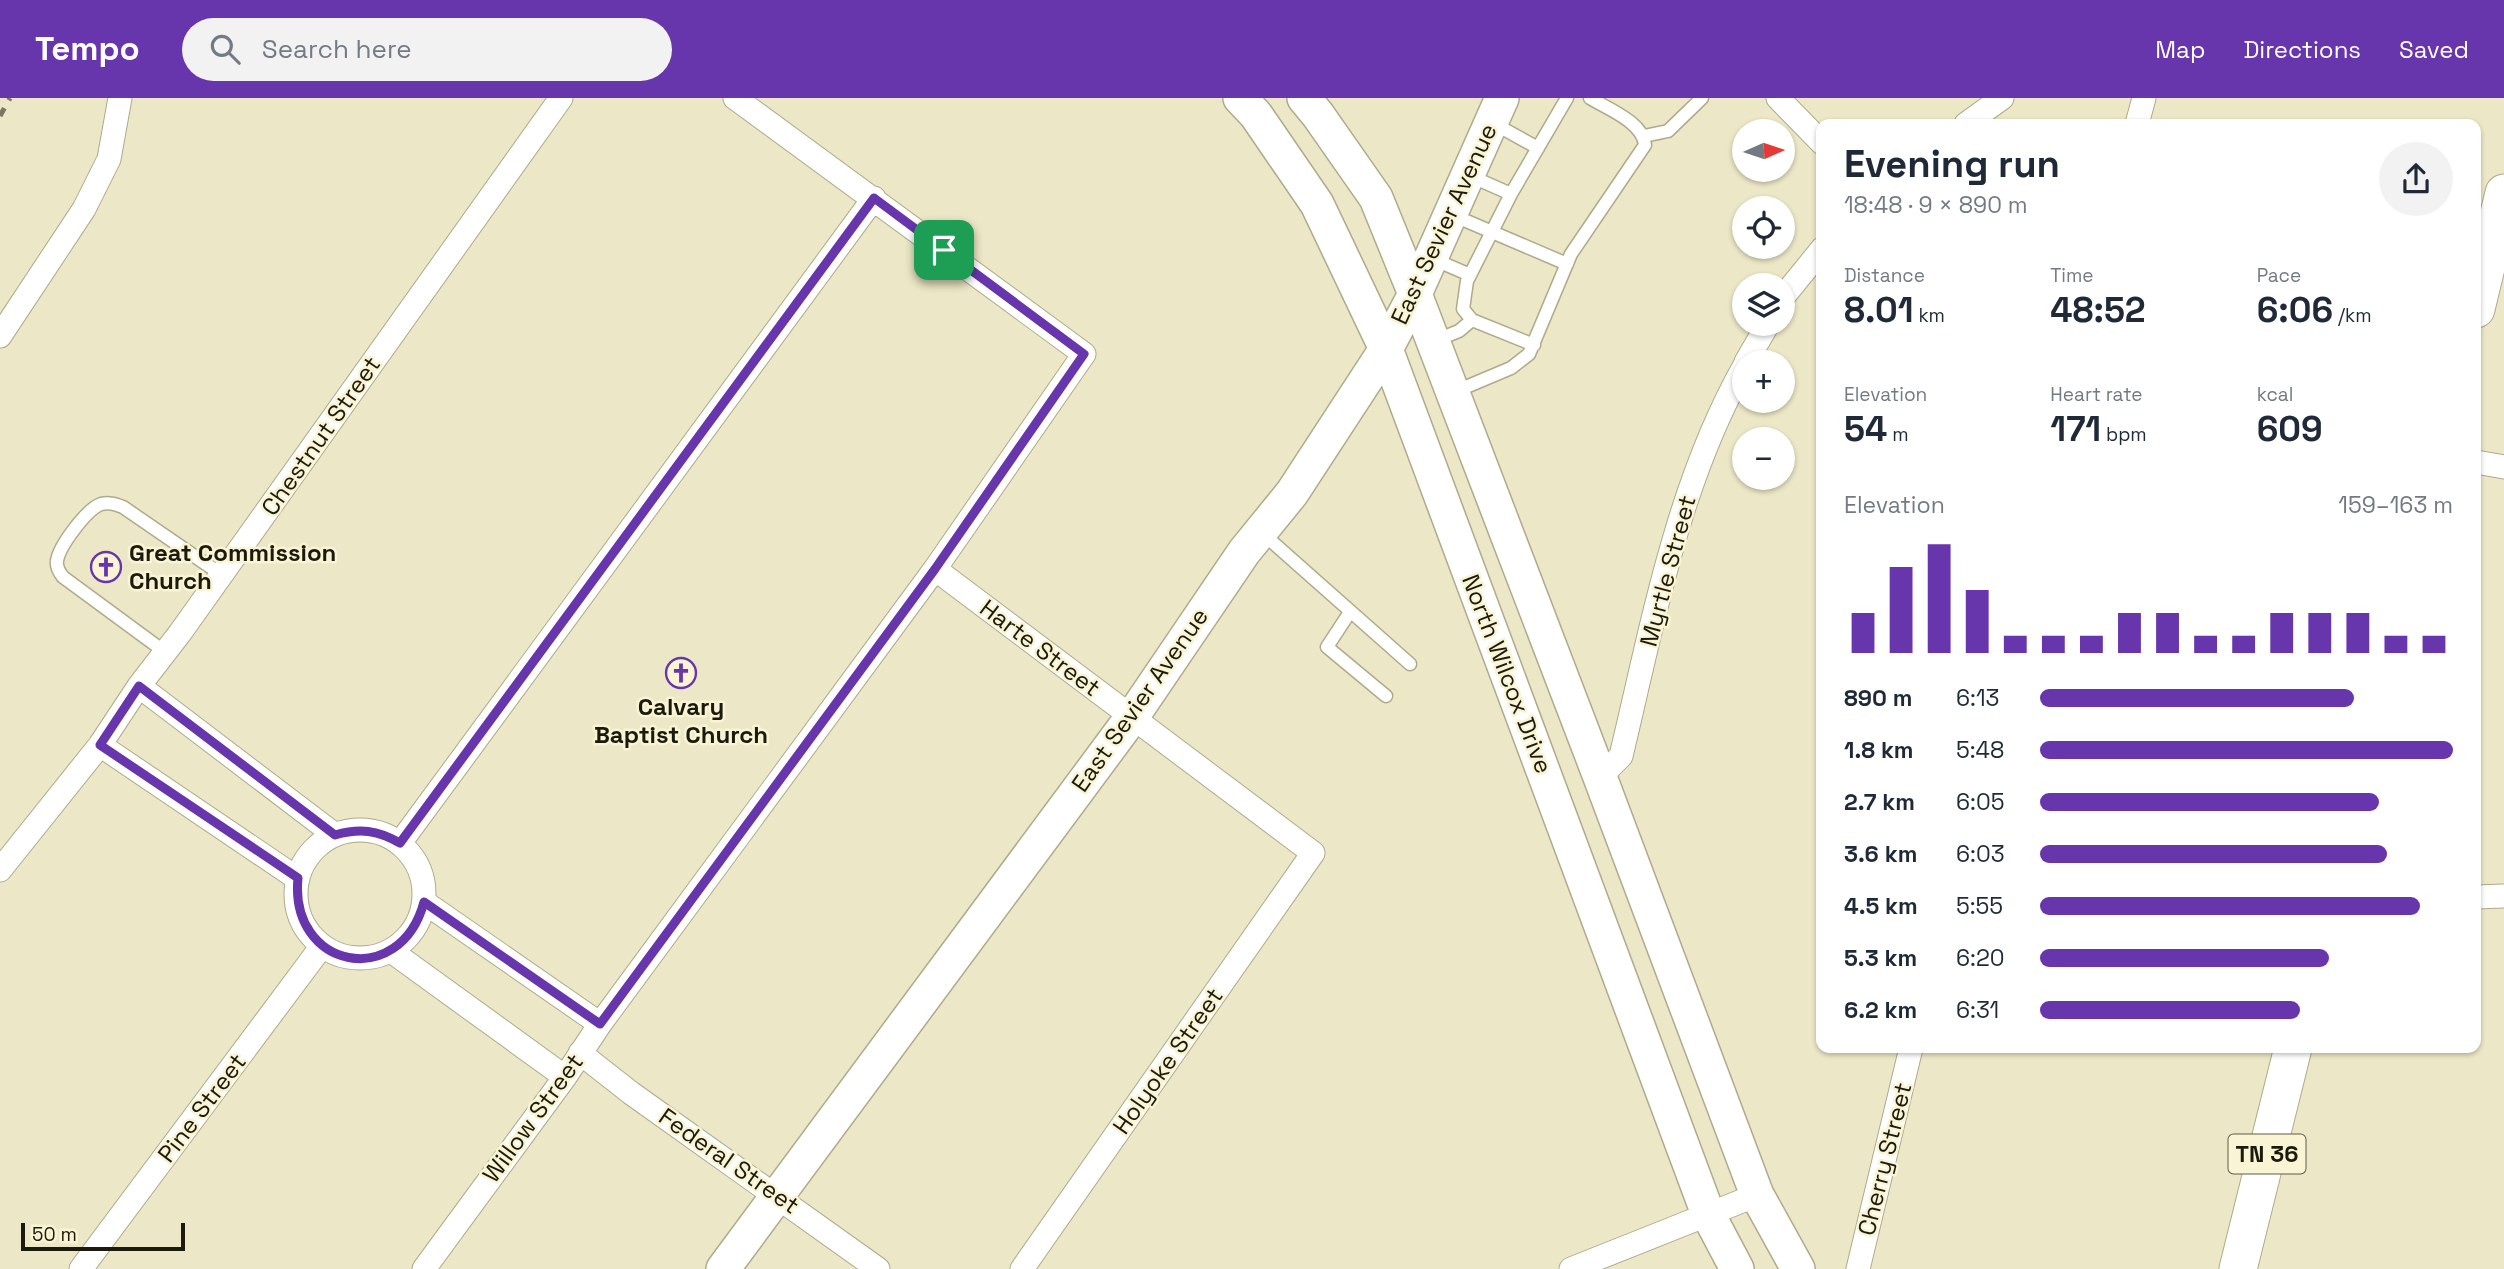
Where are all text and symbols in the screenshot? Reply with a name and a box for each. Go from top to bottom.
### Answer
search box [182,18,672,81]
text: Tempo [35,28,140,70]
icon: search [206,30,244,68]
text: Search here [262,32,412,66]
text: Map [2155,34,2205,65]
text: Directions [2243,34,2361,65]
text: Saved [2399,34,2469,65]
street label: East Sevier Avenue [1383,118,1504,329]
north arrow [1732,119,1796,182]
map controls [1732,119,1795,490]
text: Evening run [1844,140,2060,188]
button: share [2379,142,2453,216]
text: 18:48 · 9 × 890 m [1844,190,2028,220]
button: locate [1732,196,1795,259]
pin [914,220,974,280]
icon: arrive [925,231,963,269]
text: Distance [1844,263,1925,288]
text: Time [2050,263,2094,288]
text: Pace [2257,263,2301,288]
button: layers [1732,273,1795,336]
text: 8.01 [1844,288,1914,332]
text: 48:52 [2050,288,2146,332]
text: 6:06 [2257,288,2333,332]
text: km [1914,303,1945,328]
text: /km [2333,303,2372,328]
street label: Chestnut Street [254,350,387,521]
button: + [1732,350,1795,413]
text: Elevation [1844,382,1927,407]
text: Heart rate [2050,382,2143,407]
text: kcal [2257,382,2293,407]
text: 54 [1844,407,1887,451]
text: 171 [2050,407,2101,451]
text: 609 [2257,407,2323,451]
text: m [1887,422,1909,447]
text: bpm [2101,422,2147,447]
button: − [1732,427,1795,490]
text: Elevation [1844,490,1945,520]
text: 159–163 m [2338,490,2453,520]
street label: Myrtle Street [1632,492,1703,650]
place label: Great Commission Church [129,537,336,596]
church icon: Great Commission Church [89,550,123,584]
street label: North Wilcox Drive [1455,570,1560,778]
street label: Harte Street [974,592,1107,703]
street label: East Sevier Avenue [1064,602,1215,798]
church icon: Calvary Baptist Church [664,656,698,690]
text: 890 m [1844,683,1912,713]
text: 6:13 [1956,683,1999,713]
place label: Calvary Baptist Church [594,691,768,750]
text: 1.8 km [1844,735,1914,765]
text: 5:48 [1956,735,2004,765]
text: 2.7 km [1844,787,1915,817]
text: 6:05 [1956,787,2004,817]
text: 3.6 km [1844,839,1917,869]
text: 6:03 [1956,839,2005,869]
text: 4.5 km [1844,891,1918,921]
text: 5:55 [1956,891,2003,921]
text: 5.3 km [1844,943,1917,973]
text: 6:20 [1956,943,2005,973]
street label: Holyoke Street [1106,981,1230,1140]
text: 6.2 km [1844,995,1917,1025]
text: 6:31 [1956,995,1999,1025]
street label: Pine Street [150,1047,253,1168]
street label: Willow Street [475,1047,590,1188]
street label: Cherry Street [1851,1079,1918,1239]
street label: Federal Street [653,1101,806,1220]
road number: TN 36 [2228,1134,2306,1174]
scale bar [21,1220,186,1252]
text: 50 m [32,1222,77,1247]

